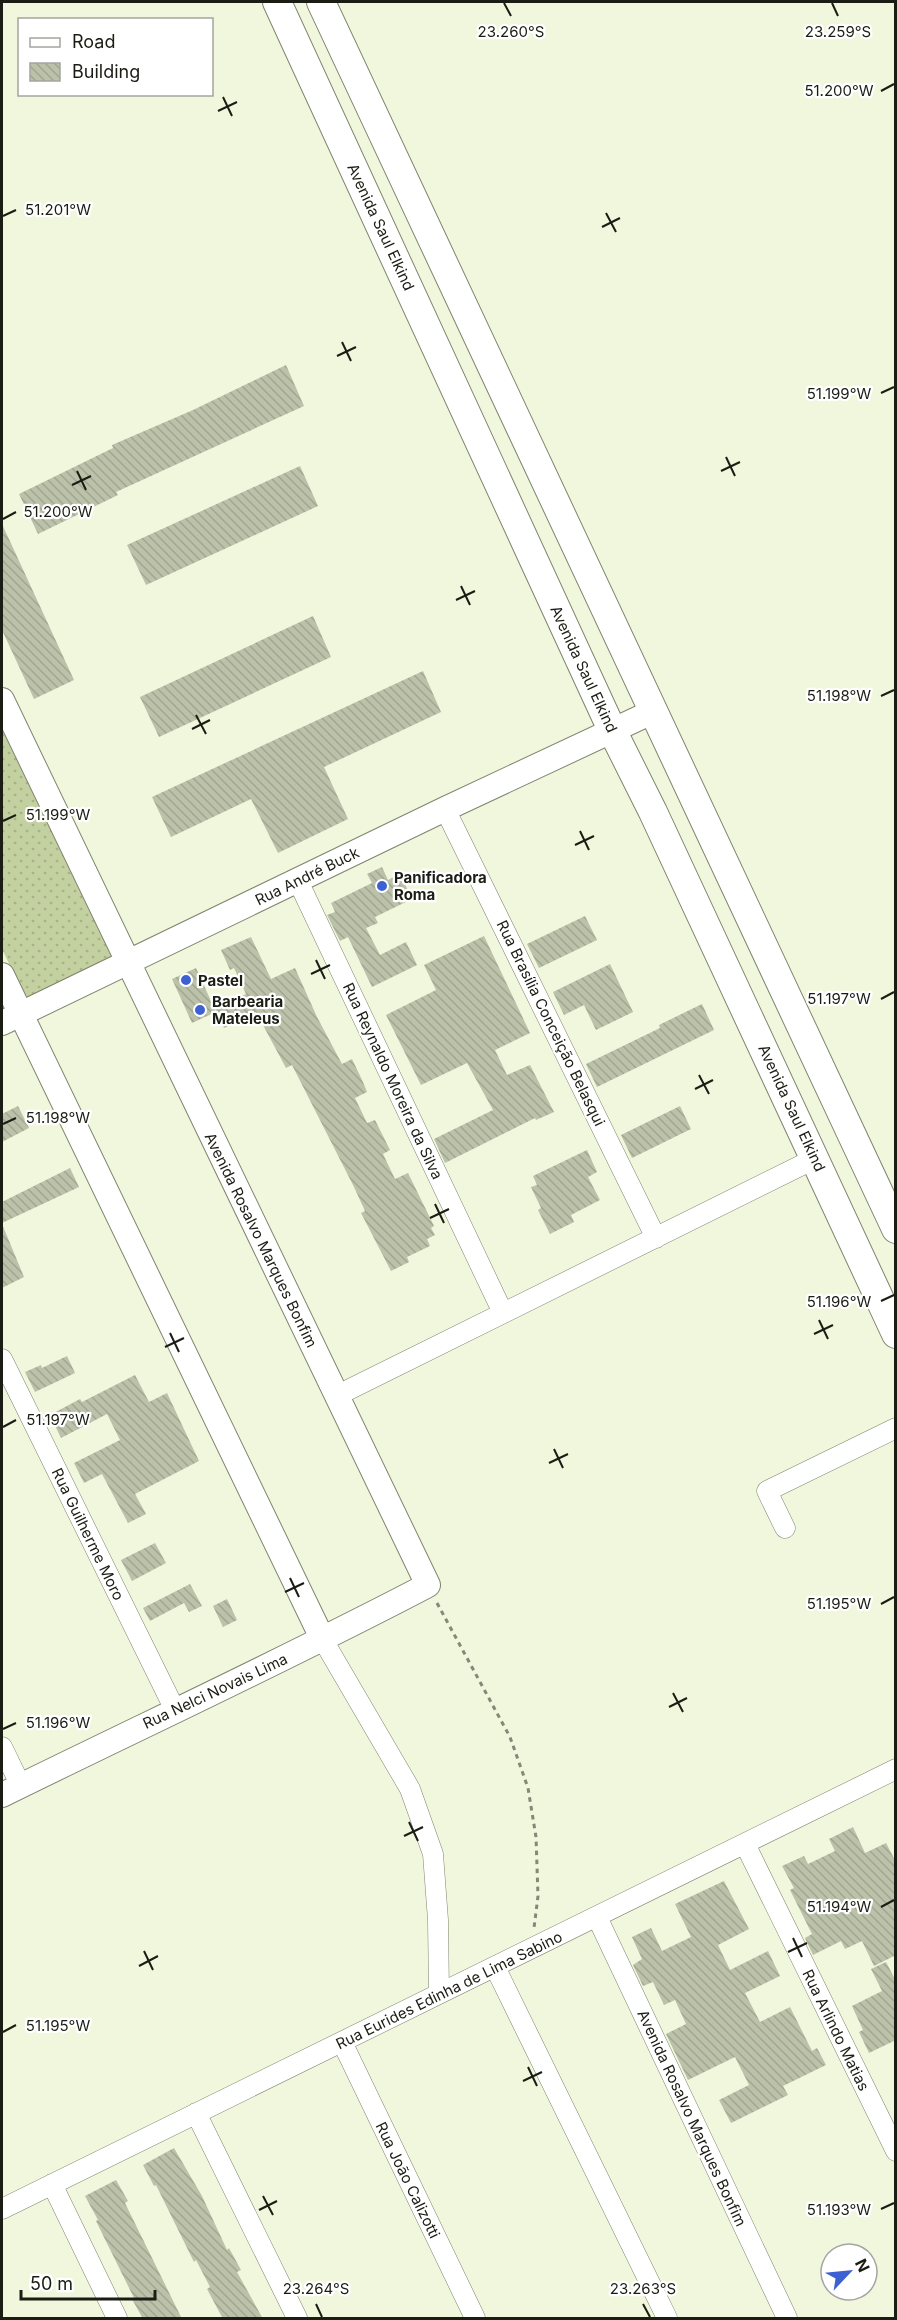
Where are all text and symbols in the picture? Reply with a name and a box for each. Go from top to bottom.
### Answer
legend [18,18,213,96]
text: 23.260°S [478,22,544,41]
text: 23.259°S [805,22,871,41]
text: Road [72,31,115,52]
text: Building [72,61,140,82]
text: 51.200°W [804,81,874,100]
street label: Avenida Saul Elkind [343,161,419,293]
text: 51.201°W [25,200,91,219]
text: 51.199°W [807,384,871,403]
text: 51.200°W [23,502,93,521]
street label: Avenida Saul Elkind [546,603,622,735]
text: 51.198°W [807,686,871,705]
text: 51.199°W [26,805,90,824]
street label: Rua André Buck [252,842,363,909]
place label: Panificadora Roma [394,868,487,904]
marker: Panificadora Roma [375,879,389,893]
street label: Rua Brasília Conceição Belasqui [493,917,609,1129]
place label: Pastel [198,971,243,990]
marker: Pastel [179,973,193,987]
street label: Rua Reynaldo Moreira da Silva [339,980,447,1182]
text: 51.197°W [807,989,871,1008]
place label: Barbearia Mateleus [212,992,283,1028]
marker: Barbearia Mateleus [193,1003,207,1017]
street label: Avenida Saul Elkind [754,1042,830,1174]
text: 51.198°W [26,1108,90,1127]
street label: Avenida Rosalvo Marques Bonfim [201,1129,321,1351]
text: 51.196°W [807,1292,871,1311]
text: 51.197°W [26,1410,90,1429]
street label: Rua Guilherme Moro [48,1465,128,1603]
text: 51.195°W [807,1594,871,1613]
street label: Rua Nelci Novais Lima [140,1649,290,1733]
text: 51.196°W [26,1713,90,1732]
text: 51.194°W [807,1897,872,1916]
street label: Rua Eurides Edinha de Lima Sabino [333,1927,565,2053]
street label: Rua Arlindo Matias [798,1966,874,2094]
street label: Avenida Rosalvo Marques Bonfim [633,2007,751,2229]
text: 51.195°W [26,2016,90,2035]
street label: Rua João Calizotti [372,2119,444,2241]
text: 51.193°W [807,2200,871,2219]
north arrow [819,2242,879,2302]
text: N [851,2256,874,2275]
scale bar [21,2263,154,2301]
text: 50 m [30,2273,73,2294]
text: 23.264°S [283,2279,349,2298]
text: 23.263°S [610,2279,676,2298]

